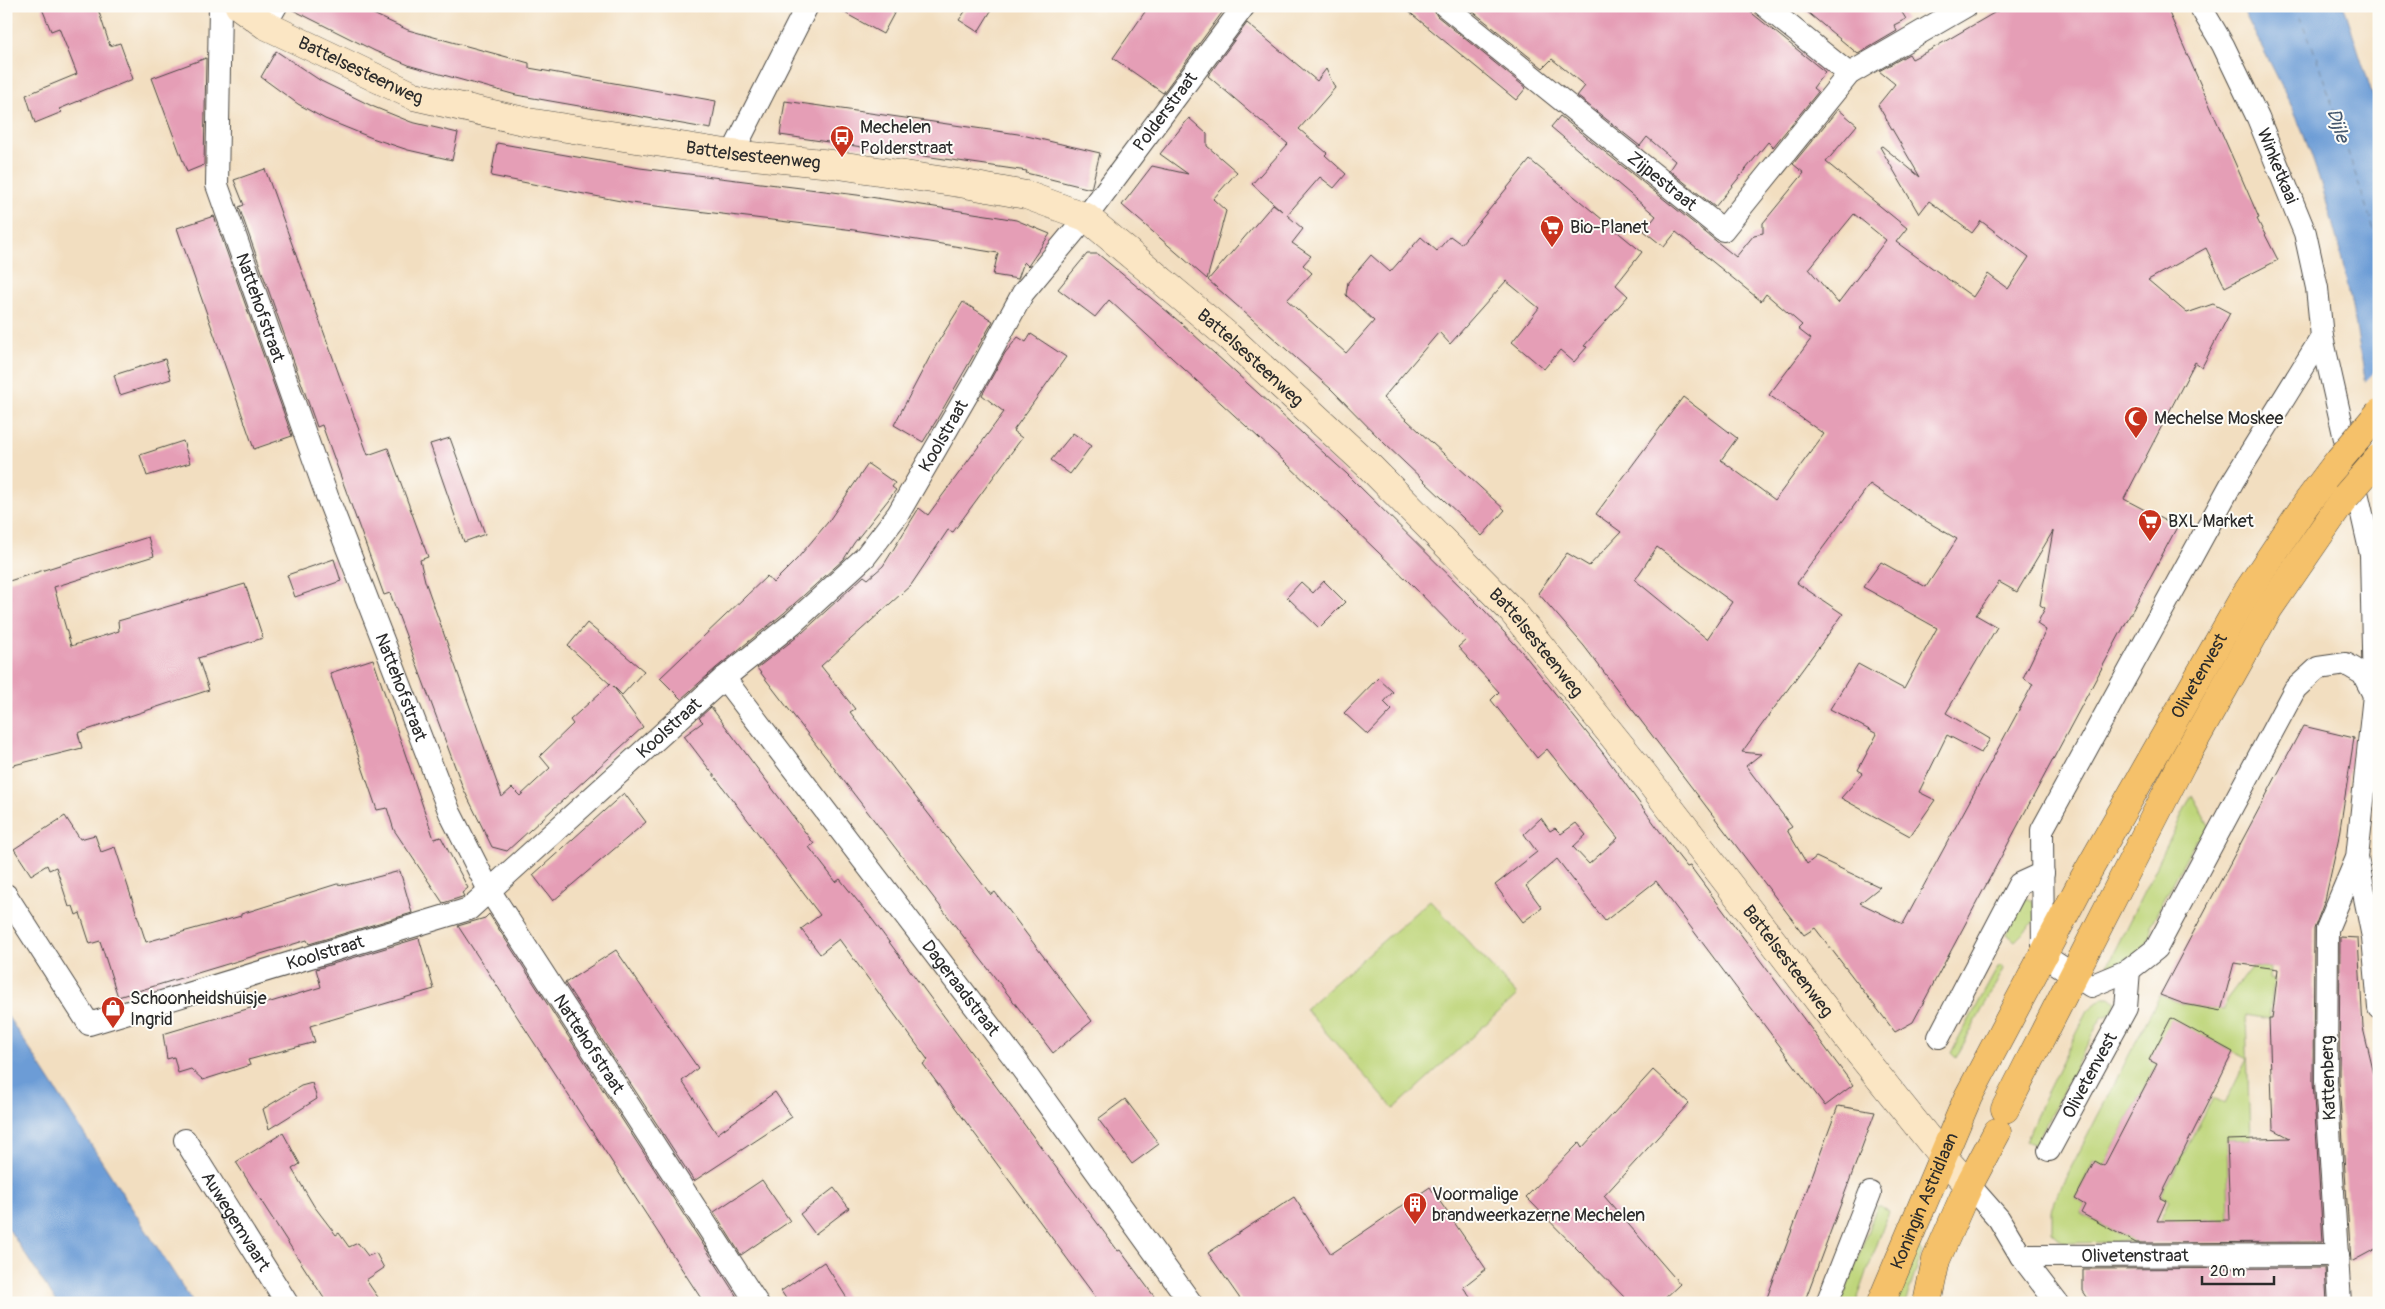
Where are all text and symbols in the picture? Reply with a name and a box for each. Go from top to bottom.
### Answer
street label: Battelsesteenweg [294,31,425,110]
street label: Polderstraat [1128,67,1203,156]
water label: Dijle [2321,105,2355,147]
place label: Mechelen Polderstraat [860,116,954,160]
bus stop icon: Mechelen Polderstraat [829,124,855,158]
street label: Winketkaai [2251,125,2303,207]
street label: Battelsesteenweg [684,136,822,175]
street label: Zijpestraat [1623,147,1702,217]
supermarket icon: Bio-Planet [1539,214,1565,248]
place label: Bio-Planet [1570,216,1649,239]
street label: Nattehofstraat [230,250,290,366]
street label: Battelsesteenweg [1192,304,1308,412]
street label: Koolstraat [914,395,974,476]
mosque icon: Mechelse Moskee [2123,405,2149,439]
place label: Mechelse Moskee [2154,407,2283,430]
supermarket icon: BXL Market [2137,508,2163,542]
place label: BXL Market [2168,510,2255,533]
street label: Battelsesteenweg [1484,583,1588,702]
street label: Olivetenvest [2166,629,2233,723]
street label: Nattehofstraat [369,630,432,745]
street label: Koolstraat [632,693,707,764]
street label: Battelsesteenweg [1737,901,1838,1022]
street label: Koolstraat [284,930,367,976]
street label: Dageraadstraat [916,936,1005,1041]
place label: Schoonheidshuisje Ingrid [130,987,267,1031]
street label: Nattehofstraat [548,990,630,1099]
shop icon: Schoonheidshuisje Ingrid [100,995,126,1029]
street label: Olivetenvest [2057,1028,2123,1123]
street label: Kattenberg [2316,1035,2341,1121]
street label: Koningin Astridlaan [1886,1129,1964,1273]
street label: Auwegemvaart [196,1167,276,1276]
place label: Voormalige brandweerkazerne Mechelen [1432,1183,1645,1227]
building icon: Voormalige brandweerkazerne Mechelen [1402,1191,1428,1225]
street label: Olivetenstraat [2081,1244,2189,1268]
scale bar [2202,1254,2275,1286]
text: 20 m [2210,1262,2245,1281]

